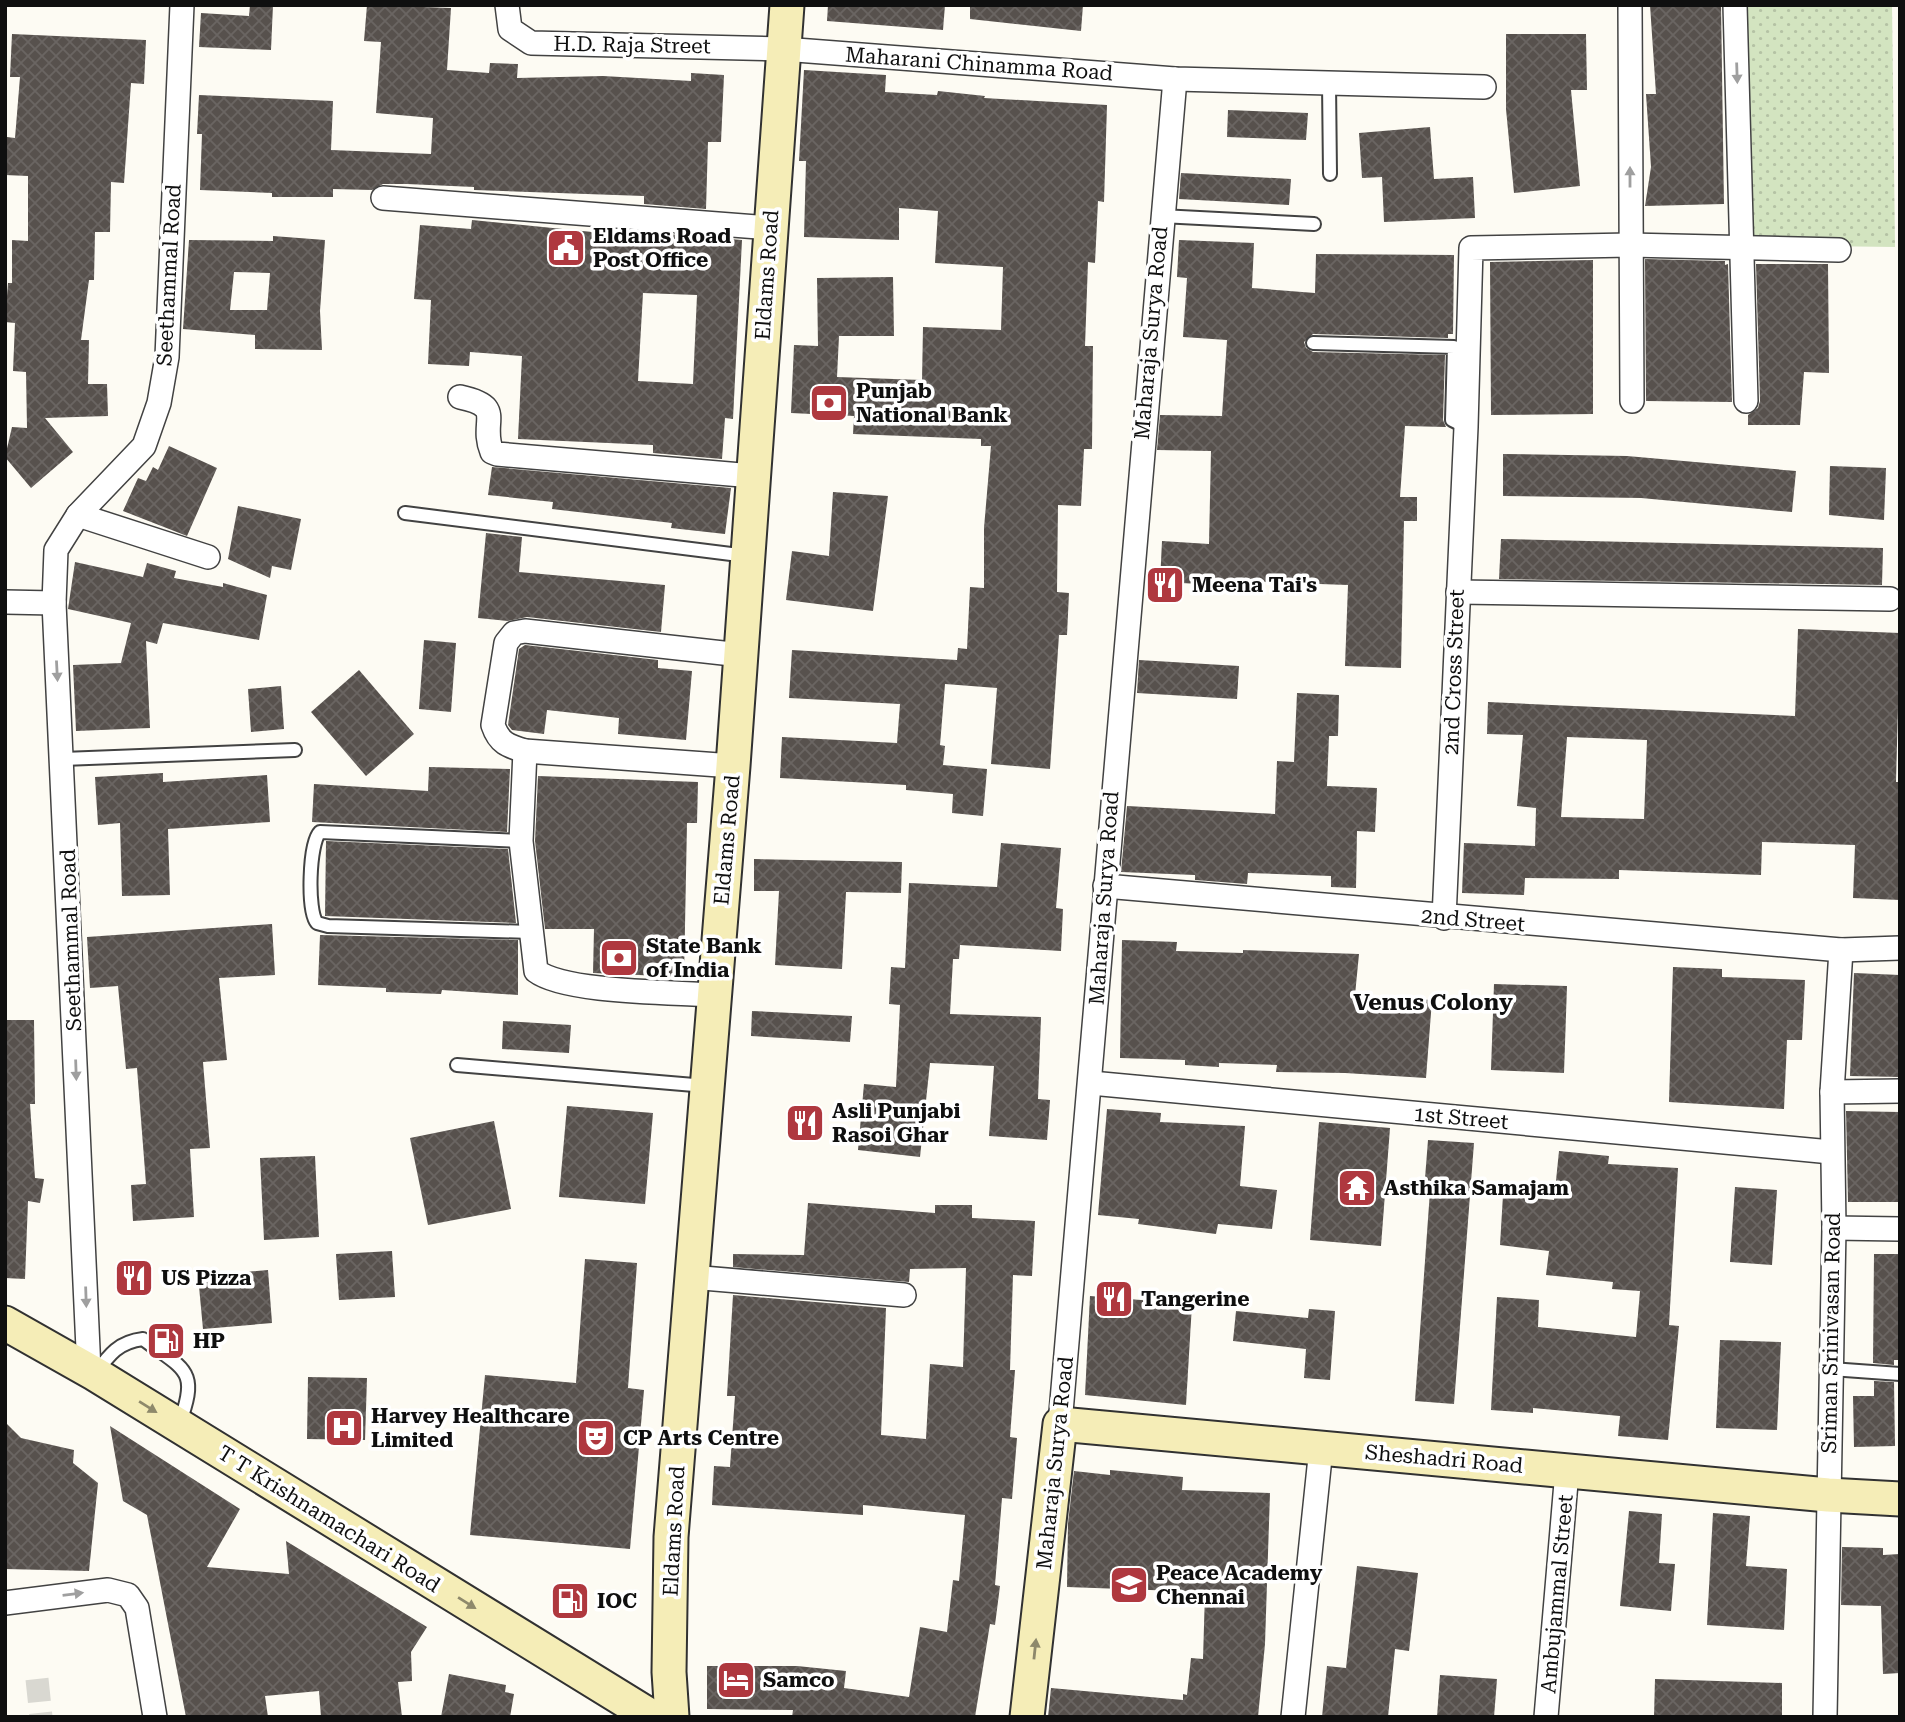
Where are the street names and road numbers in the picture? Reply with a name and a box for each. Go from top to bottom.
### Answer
street label: H.D. Raja Street [553,32,711,58]
street label: Maharani Chinamma Road [844,43,1114,85]
street label: Seethammal Road [152,183,186,367]
street label: Eldams Road [750,208,784,341]
street label: Maharaja Surya Road [1130,225,1172,441]
street label: 2nd Cross Street [1439,589,1469,755]
street label: Eldams Road [709,773,745,906]
street label: Maharaja Surya Road [1085,790,1123,1006]
street label: Seethammal Road [56,848,86,1032]
street label: 2nd Street [1420,903,1526,937]
street label: 1st Street [1413,1102,1510,1134]
street label: Sriman Srinivasan Road [1817,1212,1845,1454]
street label: Maharaja Surya Road [1032,1355,1078,1571]
street label: Sheshadri Road [1364,1440,1525,1478]
street label: T T Krishnamachari Road [214,1441,445,1598]
street label: Eldams Road [659,1465,689,1597]
street label: Ambujammal Street [1536,1493,1578,1694]

